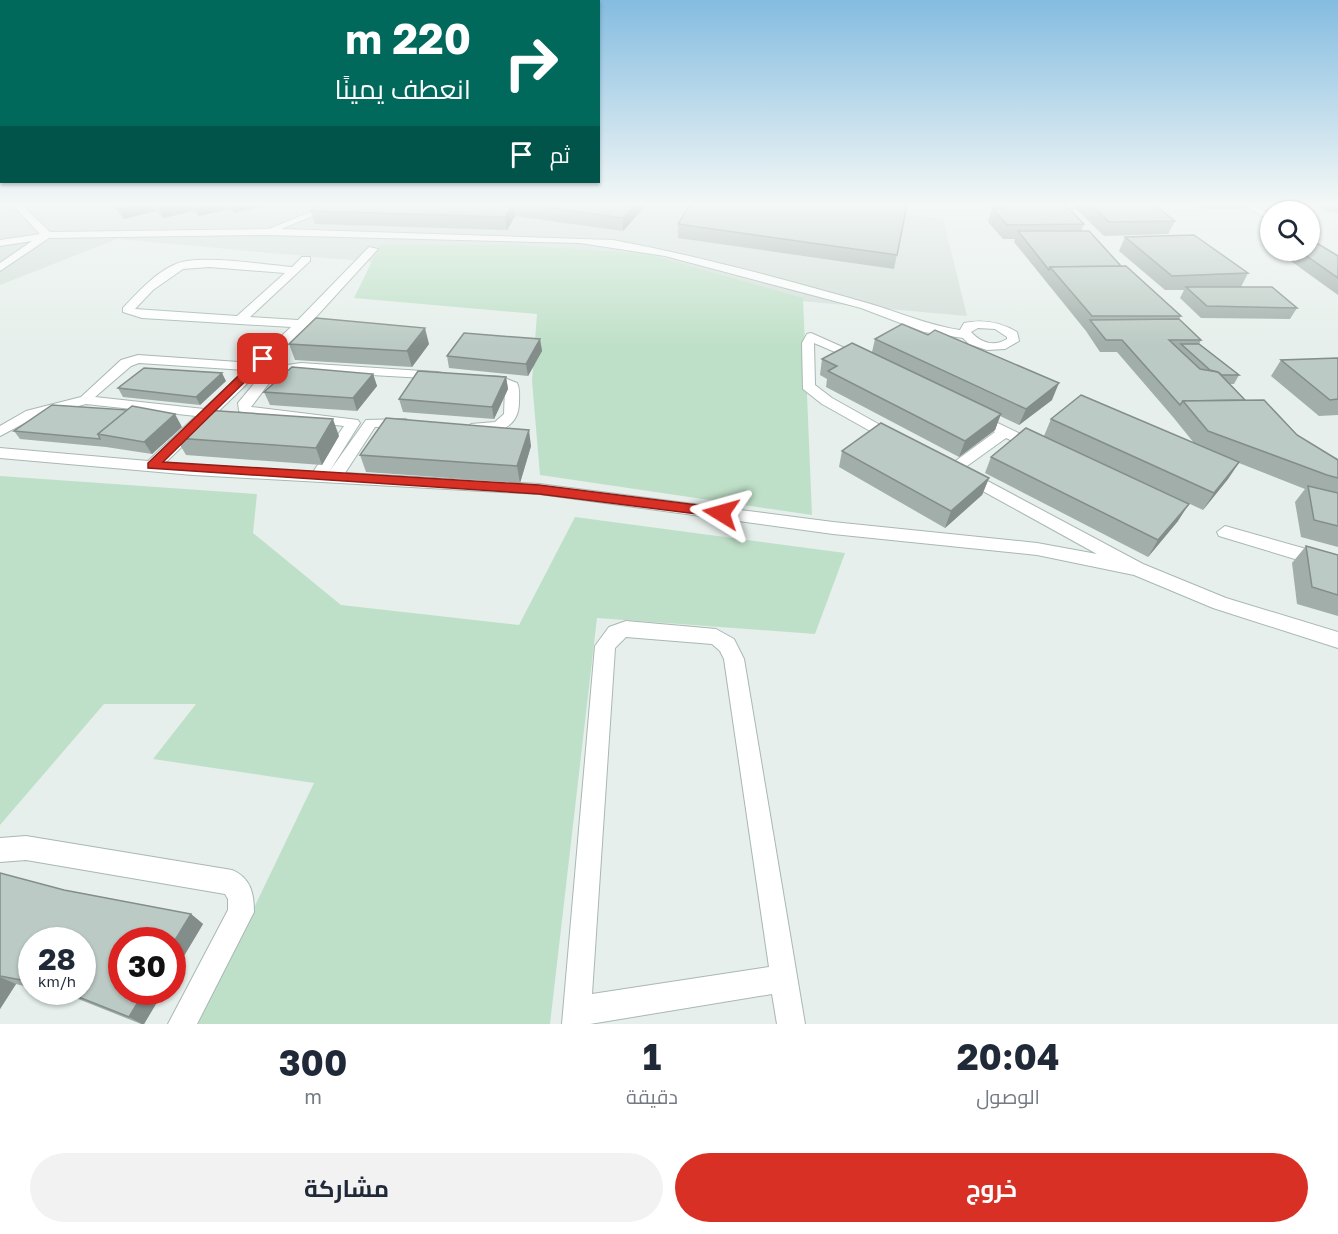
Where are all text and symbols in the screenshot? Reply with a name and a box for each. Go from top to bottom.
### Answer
text: 220 m [345,13,471,63]
icon: right [492,24,570,102]
text: انعطف يمينًا [335,73,471,105]
icon: arrive [505,138,538,171]
text: ثم [550,141,570,168]
map controls [1260,201,1320,261]
button: search [1260,201,1320,261]
pin [237,333,288,384]
icon: arrive [246,342,279,375]
position arrow [689,481,753,545]
speed limit sign: 30 [108,927,186,1005]
text: 28 [38,941,76,977]
text: km/h [38,972,76,990]
text: 1 [643,1035,661,1078]
text: 20:04 [957,1035,1059,1078]
text: 300 [279,1041,347,1084]
text: m [304,1084,322,1108]
text: دقيقة [626,1084,678,1108]
text: الوصول [976,1084,1040,1108]
button: مشاركة [30,1153,663,1222]
button: خروج [675,1153,1308,1222]

